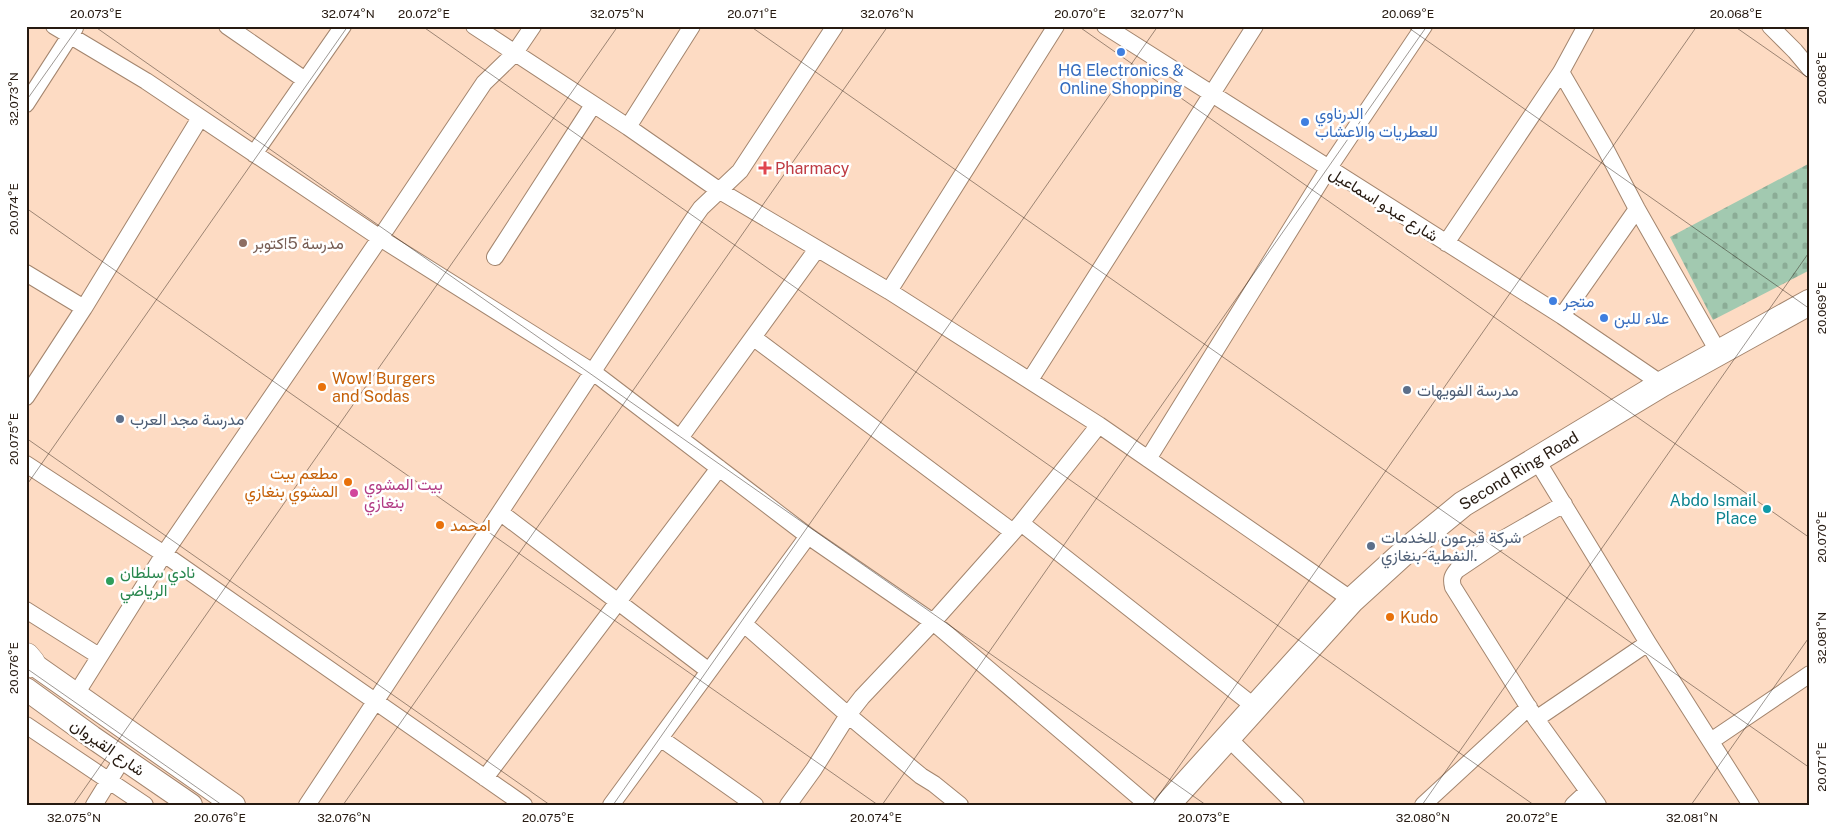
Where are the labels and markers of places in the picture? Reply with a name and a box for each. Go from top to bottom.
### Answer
marker: HG Electronics & Online Shopping [1115,46,1127,58]
place label: HG Electronics & Online Shopping [1058,61,1184,98]
place label: الدرناوي للعطريات والاعشاب [1315,104,1438,142]
marker: الدرناوي للعطريات والاعشاب [1299,116,1311,128]
place label: Pharmacy [775,159,850,178]
marker: Pharmacy [759,162,771,174]
place label: مدرسة 5اكتوبر [252,234,344,254]
marker: مدرسة 5اكتوبر [237,237,249,249]
place label: متجر [1562,292,1594,312]
marker: متجر [1547,295,1559,307]
place label: علاء للبن [1614,309,1669,329]
marker: علاء للبن [1598,312,1610,324]
place label: Wow! Burgers and Sodas [332,369,435,406]
marker: Wow! Burgers and Sodas [316,381,328,393]
place label: مدرسة الفويهات [1417,381,1518,401]
marker: مدرسة الفويهات [1401,384,1413,396]
place label: مدرسة مجد العرب [130,410,244,430]
marker: مدرسة مجد العرب [114,413,126,425]
place label: مطعم بيت المشوي بنغازي [244,464,338,505]
place label: بيت المشوي بنغازي [364,475,443,516]
marker: مطعم بيت المشوي بنغازي [342,476,354,488]
marker: بيت المشوي بنغازي [348,487,360,499]
place label: Abdo Ismail Place [1670,491,1757,528]
marker: Abdo Ismail Place [1761,503,1773,515]
place label: امحمد [450,516,491,535]
marker: امحمد [434,519,446,531]
place label: شركة قبرعون للخدمات النفطية-بنغازي. [1381,528,1521,569]
marker: شركة قبرعون للخدمات النفطية-بنغازي. [1365,540,1377,552]
place label: نادي سلطان الرياضي [120,563,195,604]
marker: نادي سلطان الرياضي [104,575,116,587]
place label: Kudo [1400,608,1438,627]
marker: Kudo [1384,611,1396,623]

